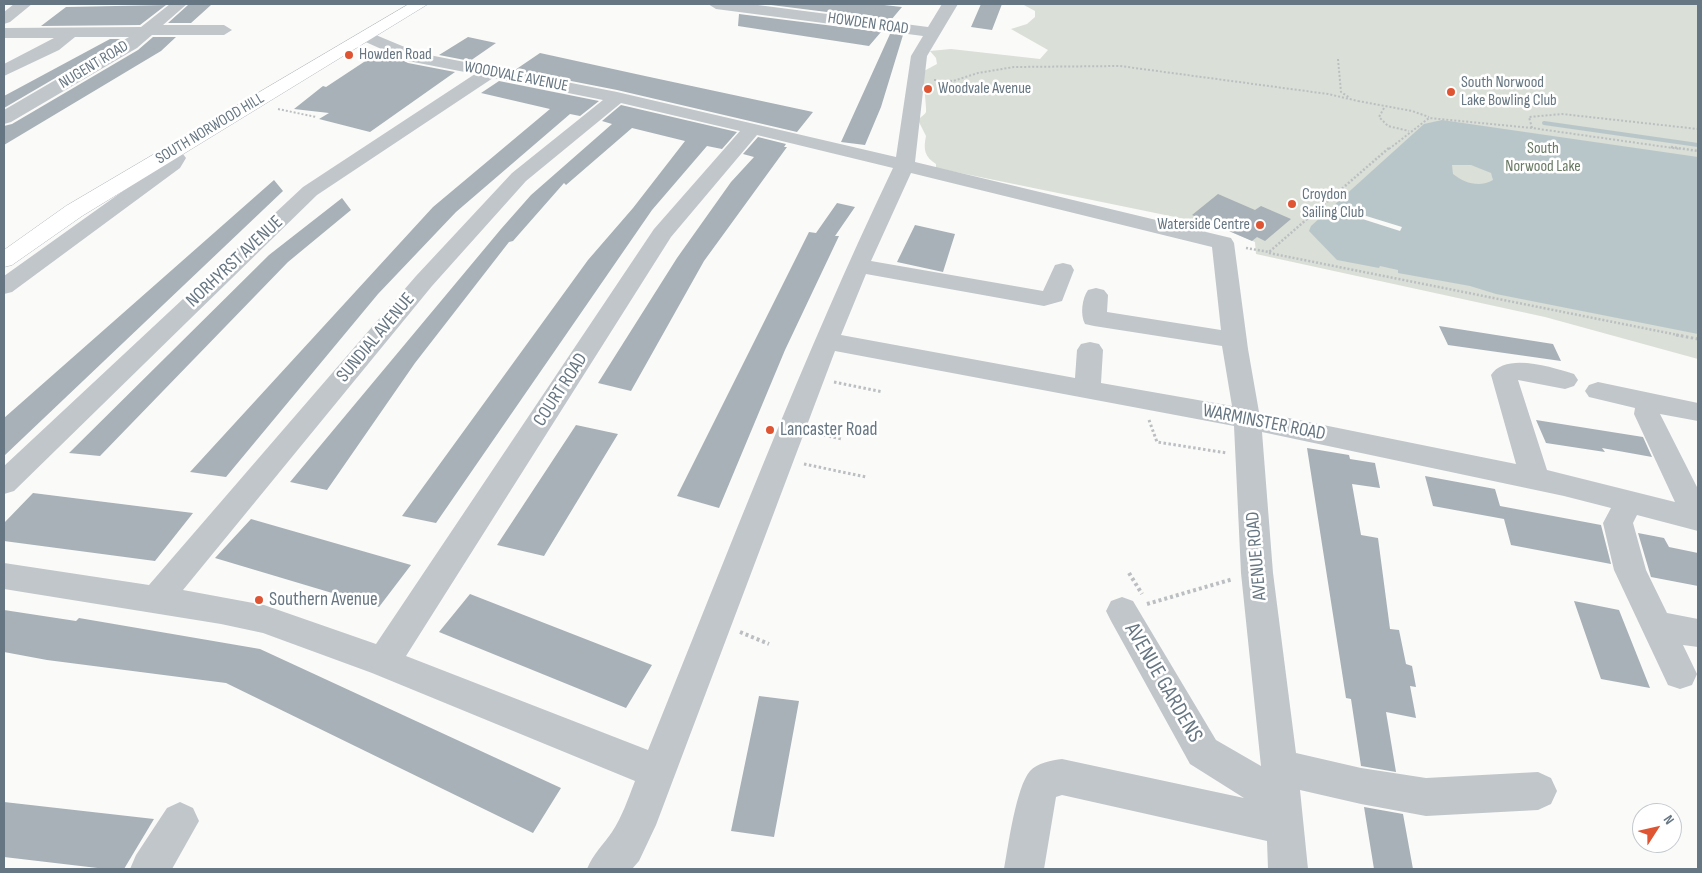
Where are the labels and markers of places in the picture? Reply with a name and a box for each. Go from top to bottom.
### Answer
place label: Howden Road [359,45,432,65]
marker: Howden Road [343,49,355,61]
place label: South Norwood Lake Bowling Club [1461,73,1557,111]
place label: Woodvale Avenue [938,79,1031,99]
marker: Woodvale Avenue [922,83,934,95]
marker: South Norwood Lake Bowling Club [1445,86,1457,98]
place label: Croydon Sailing Club [1302,185,1364,223]
marker: Croydon Sailing Club [1286,198,1298,210]
place label: Waterside Centre [1157,215,1250,235]
marker: Waterside Centre [1254,219,1266,231]
place label: Lancaster Road [780,419,877,441]
marker: Lancaster Road [764,424,776,436]
place label: Southern Avenue [269,589,378,611]
marker: Southern Avenue [253,594,265,606]

